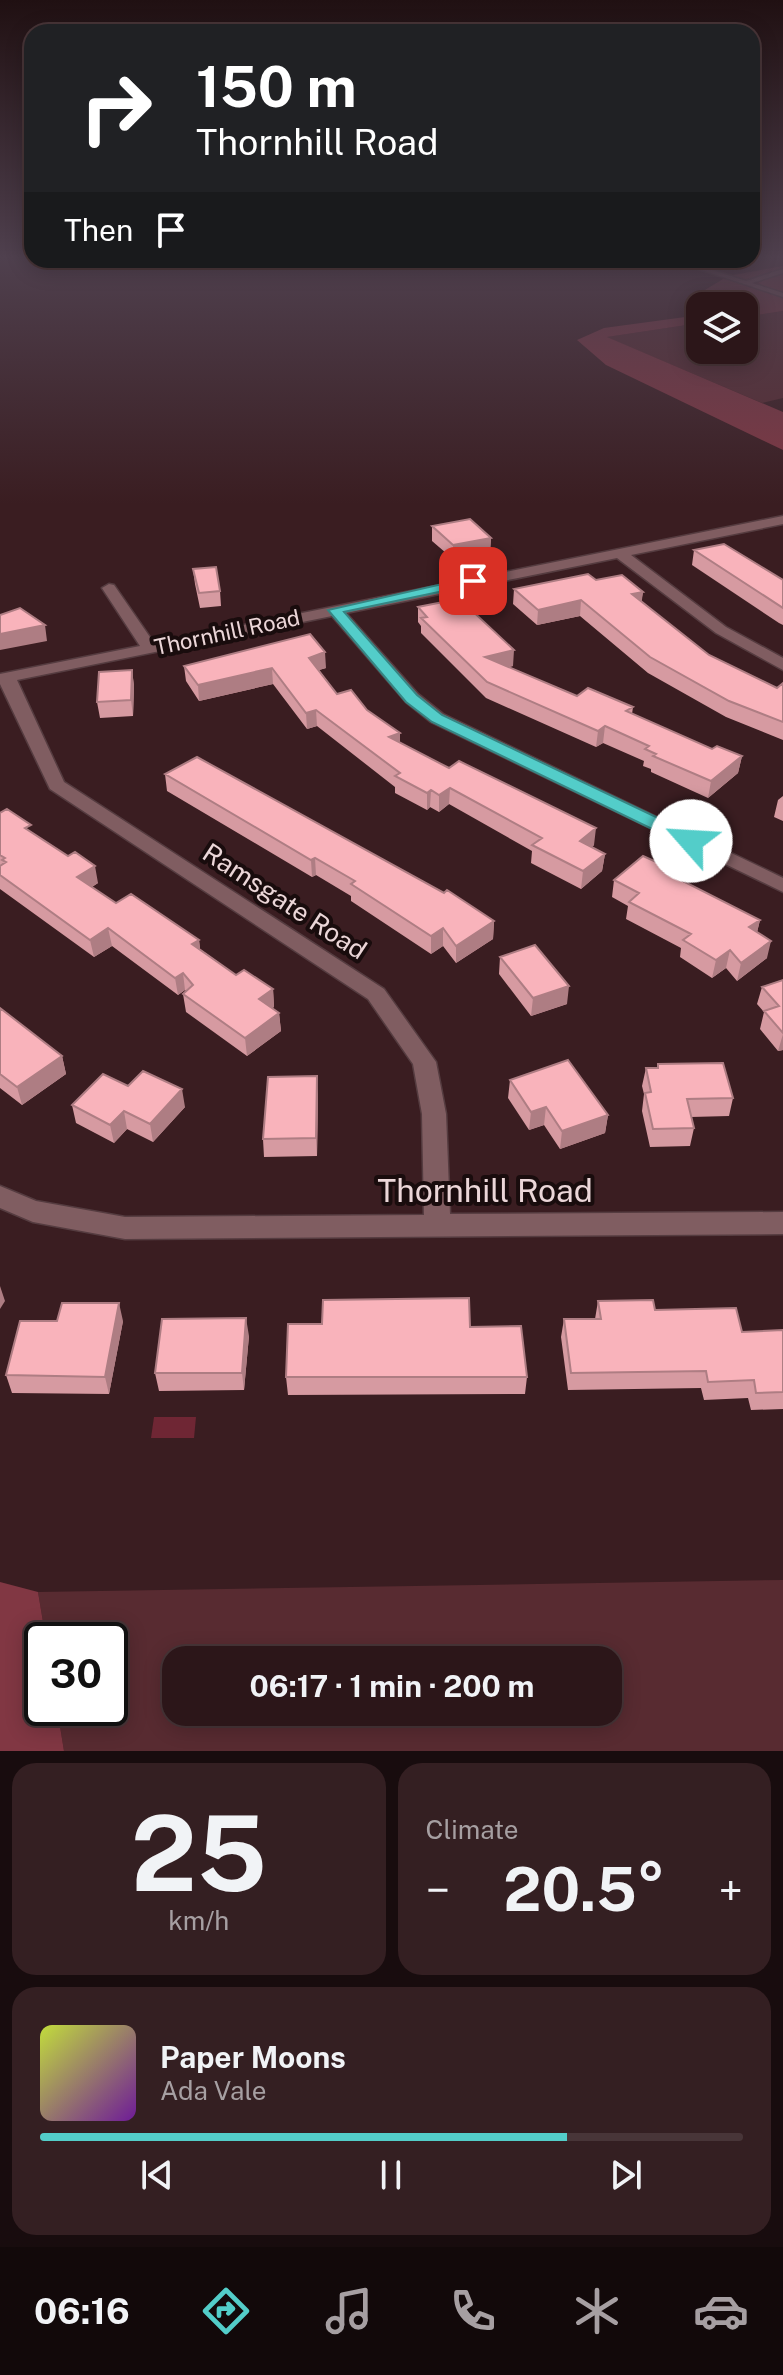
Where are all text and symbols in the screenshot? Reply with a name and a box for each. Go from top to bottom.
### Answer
text: 150 m [196,54,357,120]
icon: right [64,56,168,160]
text: Thornhill Road [196,121,439,163]
icon: arrive [149,208,193,252]
text: Then [64,212,133,248]
map controls [686,292,758,364]
button: layers [686,292,758,364]
pin [439,547,507,615]
icon: arrive [451,559,495,603]
street label: Thornhill Road [152,604,302,660]
position arrow [649,799,733,883]
street label: Ramsgate Road [197,837,373,965]
street label: Thornhill Road [377,1172,593,1209]
speed limit sign: 30 [24,1622,128,1726]
text: 06:17 · 1 min · 200 m [250,1668,534,1704]
text: 25 [131,1792,267,1914]
text: Climate [426,1814,519,1845]
text: 20.5° [503,1854,665,1925]
text: − [426,1864,450,1916]
text: + [719,1864,743,1916]
text: km/h [168,1905,229,1936]
text: Paper Moons [160,2039,346,2075]
text: Ada Vale [160,2075,266,2106]
icon: previous [135,2153,179,2197]
icon: pause [369,2153,413,2197]
icon: next [604,2153,648,2197]
icon: directions [198,2283,254,2339]
icon: music [321,2283,377,2339]
icon: phone [445,2283,501,2339]
icon: climate [569,2283,625,2339]
icon: car [693,2283,749,2339]
text: 06:16 [34,2290,130,2332]

